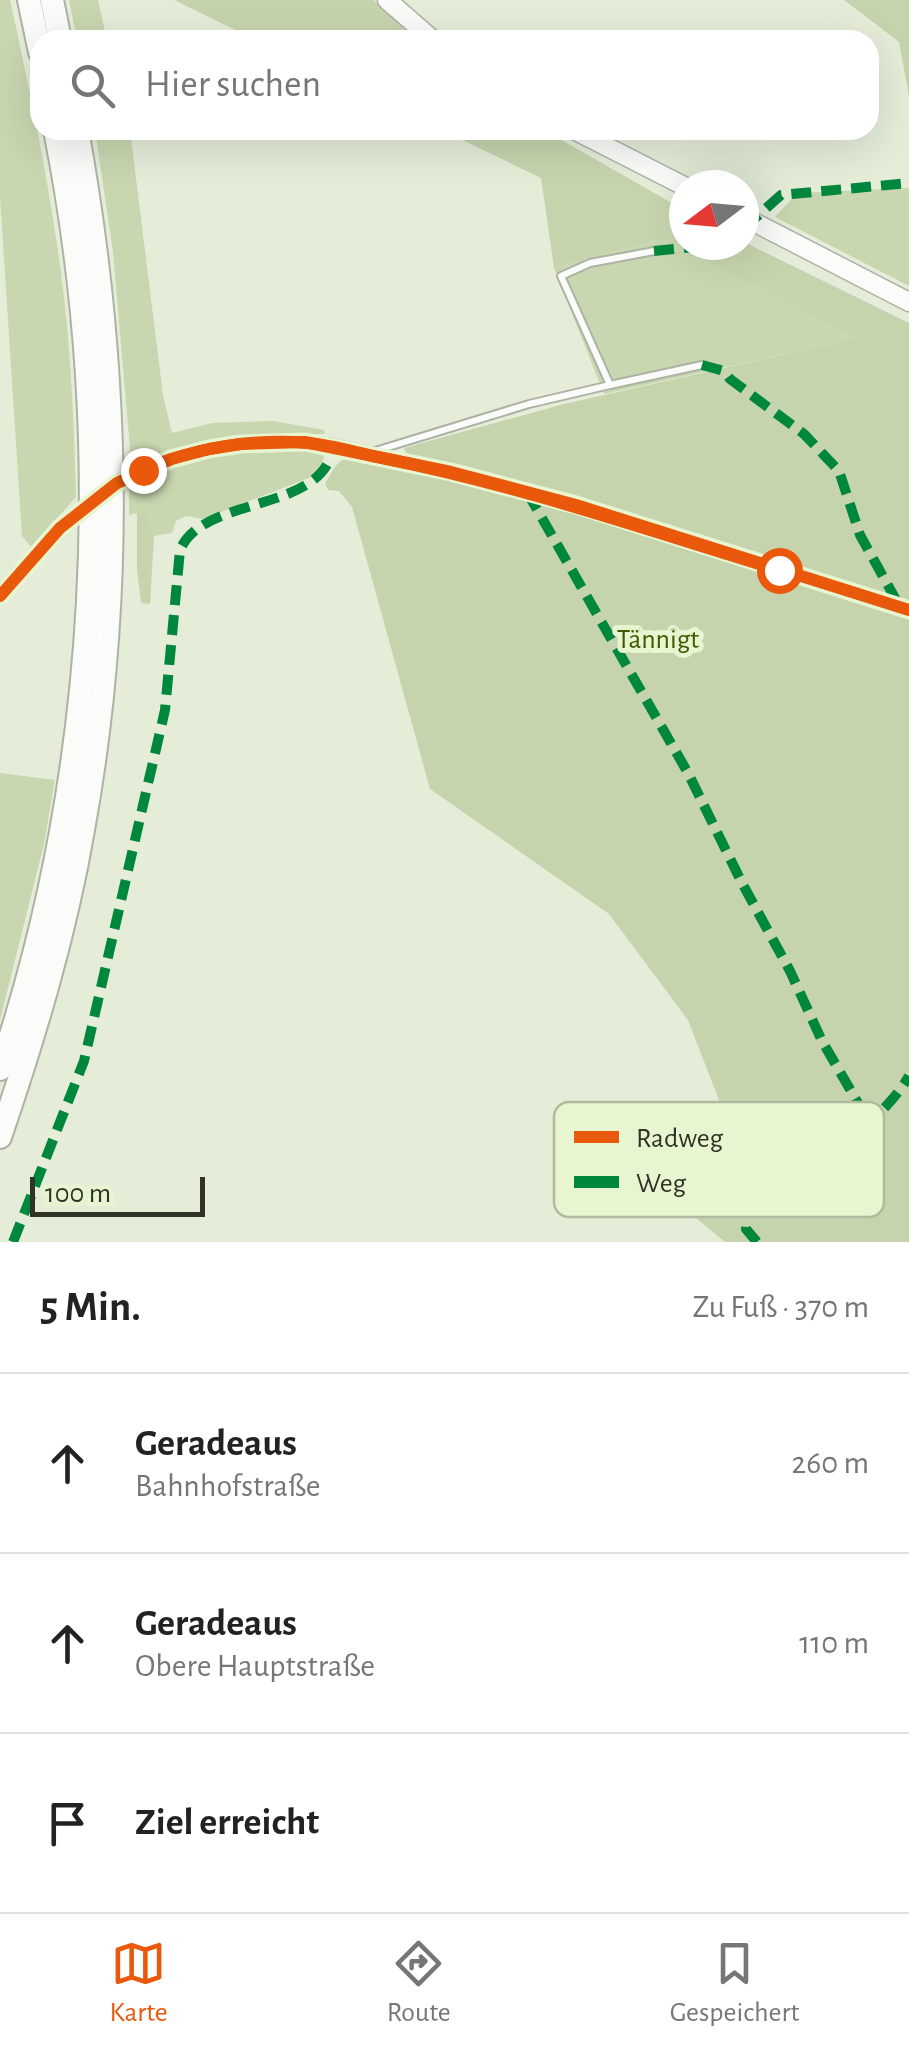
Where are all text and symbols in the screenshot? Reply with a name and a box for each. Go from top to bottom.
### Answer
search box [30,30,879,140]
icon: search [65,58,120,113]
text: Hier suchen [145,66,321,104]
north arrow [669,170,759,260]
route end [121,448,167,494]
route start [757,548,803,594]
park label: Tännigt [617,626,699,654]
legend [554,1102,884,1217]
text: Radweg [636,1125,723,1153]
text: Weg [636,1170,686,1198]
scale bar [30,1172,205,1216]
text: 100 m [45,1180,111,1208]
text: 5 Min. [40,1286,141,1328]
text: Zu Fuß · 370 m [692,1291,869,1323]
text: Geradeaus [135,1425,297,1463]
icon: ahead [40,1436,95,1491]
text: 260 m [792,1447,869,1479]
text: Bahnhofstraße [135,1470,321,1502]
text: Geradeaus [135,1605,297,1643]
icon: ahead [40,1616,95,1671]
text: 110 m [799,1627,869,1659]
text: Obere Hauptstraße [135,1650,375,1682]
icon: arrive [40,1796,95,1851]
text: Ziel erreicht [135,1804,319,1842]
tab: Karte [110,1936,168,2030]
tab: Route [387,1936,451,2030]
tab: Gespeichert [670,1936,799,2030]

